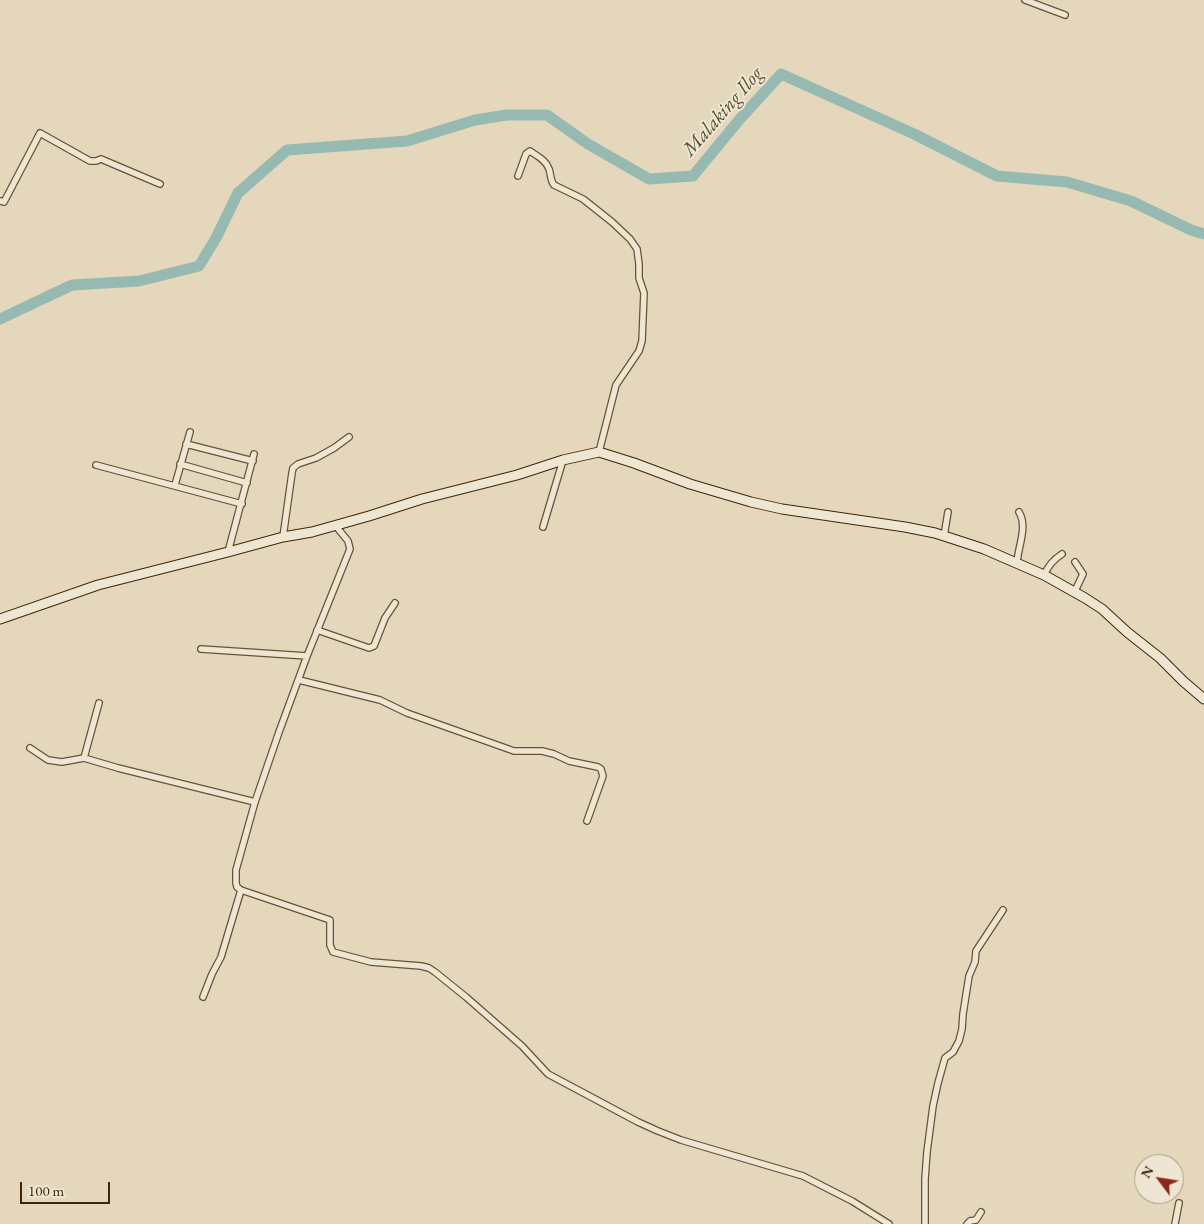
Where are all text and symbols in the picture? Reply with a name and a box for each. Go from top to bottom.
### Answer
water label: Malaking Ilog [678,62,768,162]
north arrow [1134,1154,1184,1204]
text: N [1136,1162,1158,1181]
scale bar [22,1172,112,1204]
text: 100 m [28,1181,64,1200]

